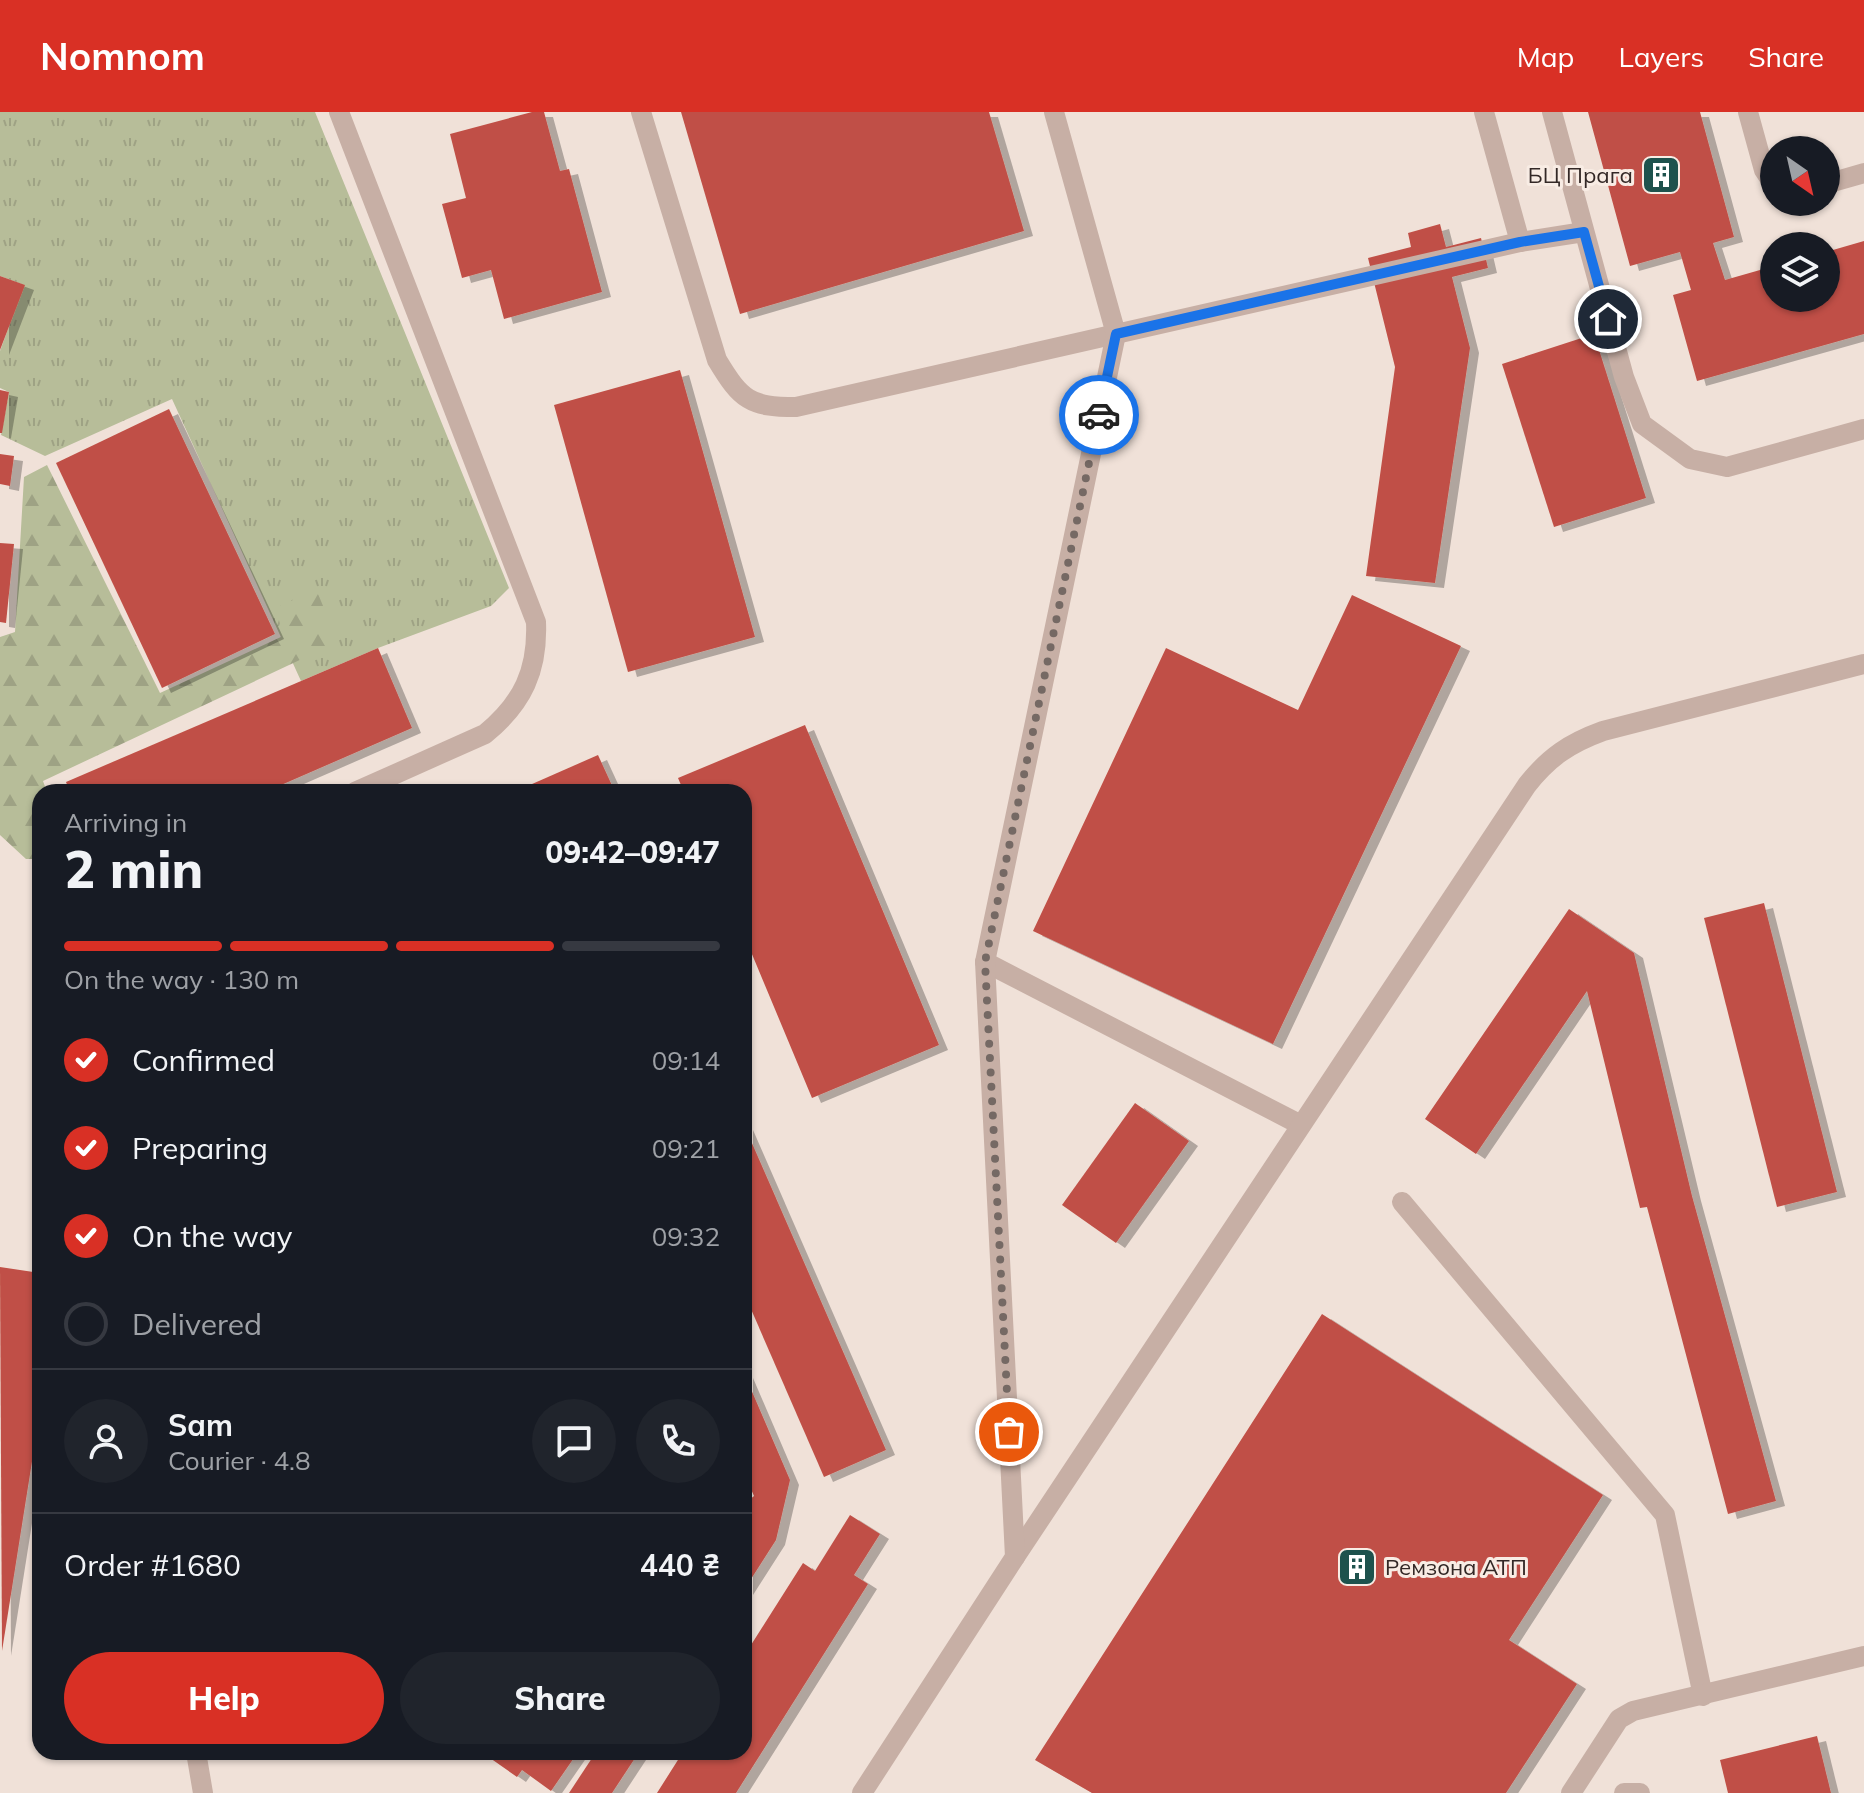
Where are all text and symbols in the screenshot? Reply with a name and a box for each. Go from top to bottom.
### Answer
text: Nomnom [40,32,205,80]
text: Map [1517,39,1574,74]
text: Layers [1618,39,1704,74]
text: Share [1748,39,1824,74]
north arrow [1760,136,1840,216]
map controls [1760,136,1840,312]
building icon: БЦ Прага [1640,154,1682,196]
place label: БЦ Прага [1528,161,1633,189]
button: layers [1760,232,1840,312]
pin [1574,285,1642,353]
icon: home [1586,297,1630,341]
courier [1059,375,1139,455]
icon: car [1077,393,1121,437]
text: Arriving in [64,806,187,839]
text: 09:42–09:47 [545,833,720,871]
text: 2 min [64,836,203,901]
text: On the way · 130 m [64,963,299,996]
icon: check [64,1038,108,1082]
text: Confirmed [132,1041,275,1079]
text: 09:14 [652,1044,720,1077]
icon: check [64,1126,108,1170]
text: Preparing [132,1129,268,1167]
text: 09:21 [652,1132,720,1165]
icon: check [64,1214,108,1258]
text: On the way [132,1217,292,1255]
text: 09:32 [652,1220,720,1253]
text: Delivered [132,1305,262,1343]
pin [975,1398,1043,1466]
button: person [64,1399,148,1483]
button: chat [532,1399,616,1483]
button: phone [636,1399,720,1483]
text: Sam [168,1406,233,1444]
icon: bag [987,1410,1031,1454]
text: Courier · 4.8 [168,1444,311,1477]
text: Order #1680 [64,1546,241,1584]
text: 440 ₴ [640,1546,720,1584]
building icon: Ремзона АТП [1336,1546,1378,1588]
place label: Ремзона АТП [1385,1553,1527,1581]
button: Help [64,1652,384,1744]
button: Share [400,1652,720,1744]

